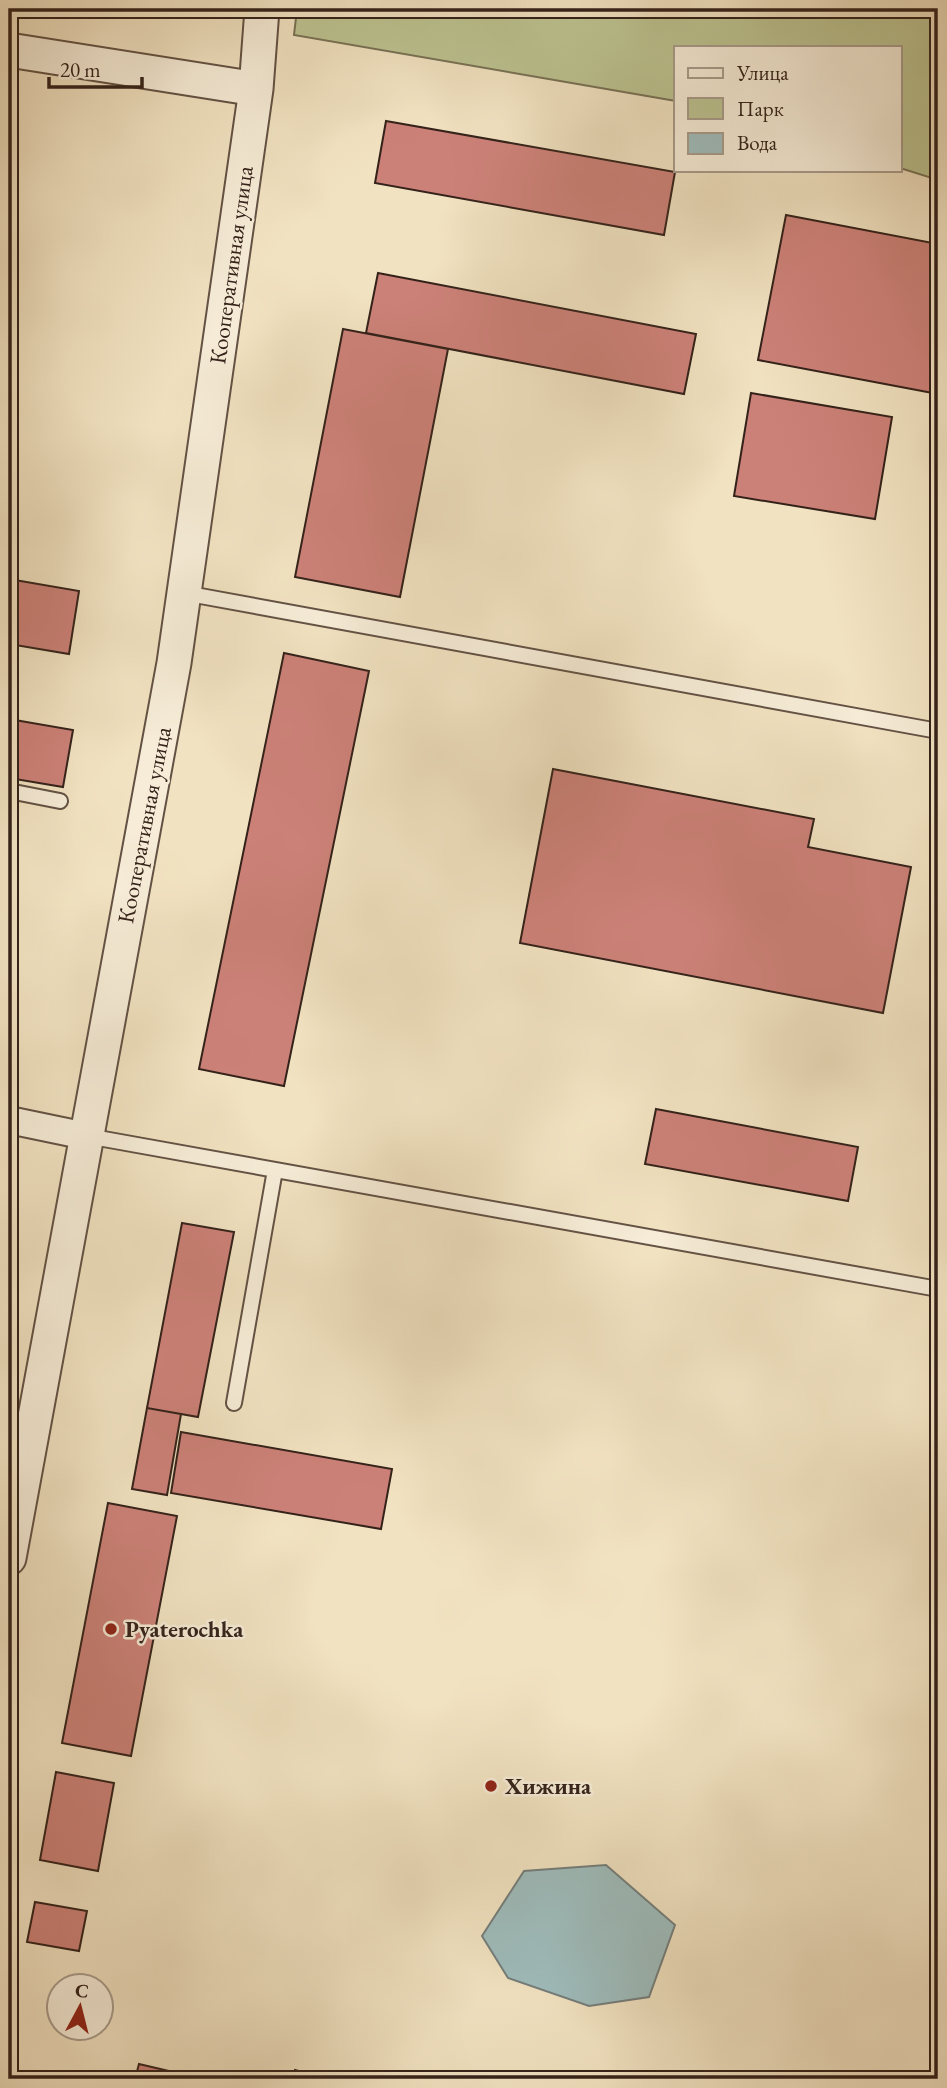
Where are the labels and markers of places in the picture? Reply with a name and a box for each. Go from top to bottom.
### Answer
place label: Pyaterochka [125,1614,244,1644]
marker: Pyaterochka [103,1621,119,1637]
place label: Хижина [504,1771,592,1801]
marker: Хижина [483,1778,499,1794]

